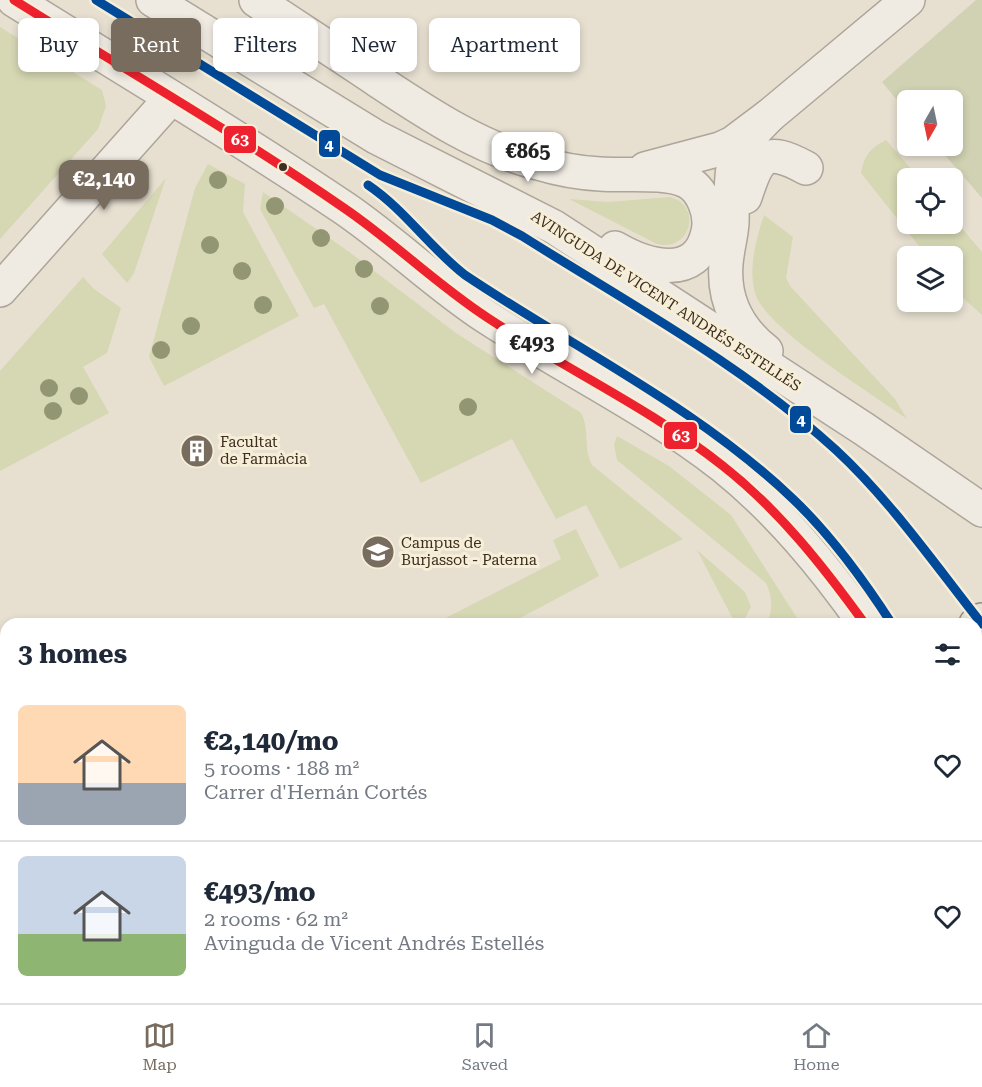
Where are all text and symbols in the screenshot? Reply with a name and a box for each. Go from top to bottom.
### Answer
chip: Buy [18,18,99,72]
chip: Rent [111,18,201,72]
chip: Filters [213,18,318,72]
chip: New [330,18,417,72]
chip: Apartment [429,18,580,72]
north arrow [897,90,963,156]
map controls [897,90,963,312]
line badge: 63 [223,125,257,154]
line badge: 4 [318,129,341,158]
text: 63 [231,130,249,149]
pin: €865 [492,132,564,183]
text: 4 [325,135,334,154]
text: €865 [506,139,550,163]
pin: €2,140 [55,160,153,211]
unlabelled marker [277,161,289,173]
text: €2,140 [73,167,135,191]
button: locate [897,168,963,234]
street label: AVINGUDA DE VICENT ANDRÉS ESTELLÉS [528,207,804,395]
button: layers [897,246,963,312]
pin: €493 [496,324,568,375]
text: €493 [510,331,554,355]
line badge: 4 [789,405,812,434]
text: 4 [797,410,806,429]
line badge: 63 [663,421,698,450]
text: 63 [672,426,690,445]
building icon: Facultat de Farmàcia [179,433,215,469]
place label: Facultat de Farmàcia [220,433,307,468]
school or university icon: Campus de Burjassot - Paterna [360,534,396,570]
place label: Campus de Burjassot - Paterna [401,534,537,569]
icon: filters [931,638,964,671]
text: 3 homes [18,639,127,669]
text: €2,140/mo [204,726,339,756]
icon: home [66,729,138,801]
icon: heart [931,749,964,782]
text: 5 rooms · 188 m² [204,756,359,780]
text: Carrer d'Hernán Cortés [204,780,427,804]
text: €493/mo [204,877,316,907]
icon: home [66,880,138,952]
icon: heart [931,900,964,933]
text: 2 rooms · 62 m² [204,907,348,931]
text: Avinguda de Vicent Andrés Estellés [204,931,544,955]
tab: Map [143,1019,177,1074]
tab: Saved [462,1019,508,1074]
tab: Home [793,1019,840,1074]

